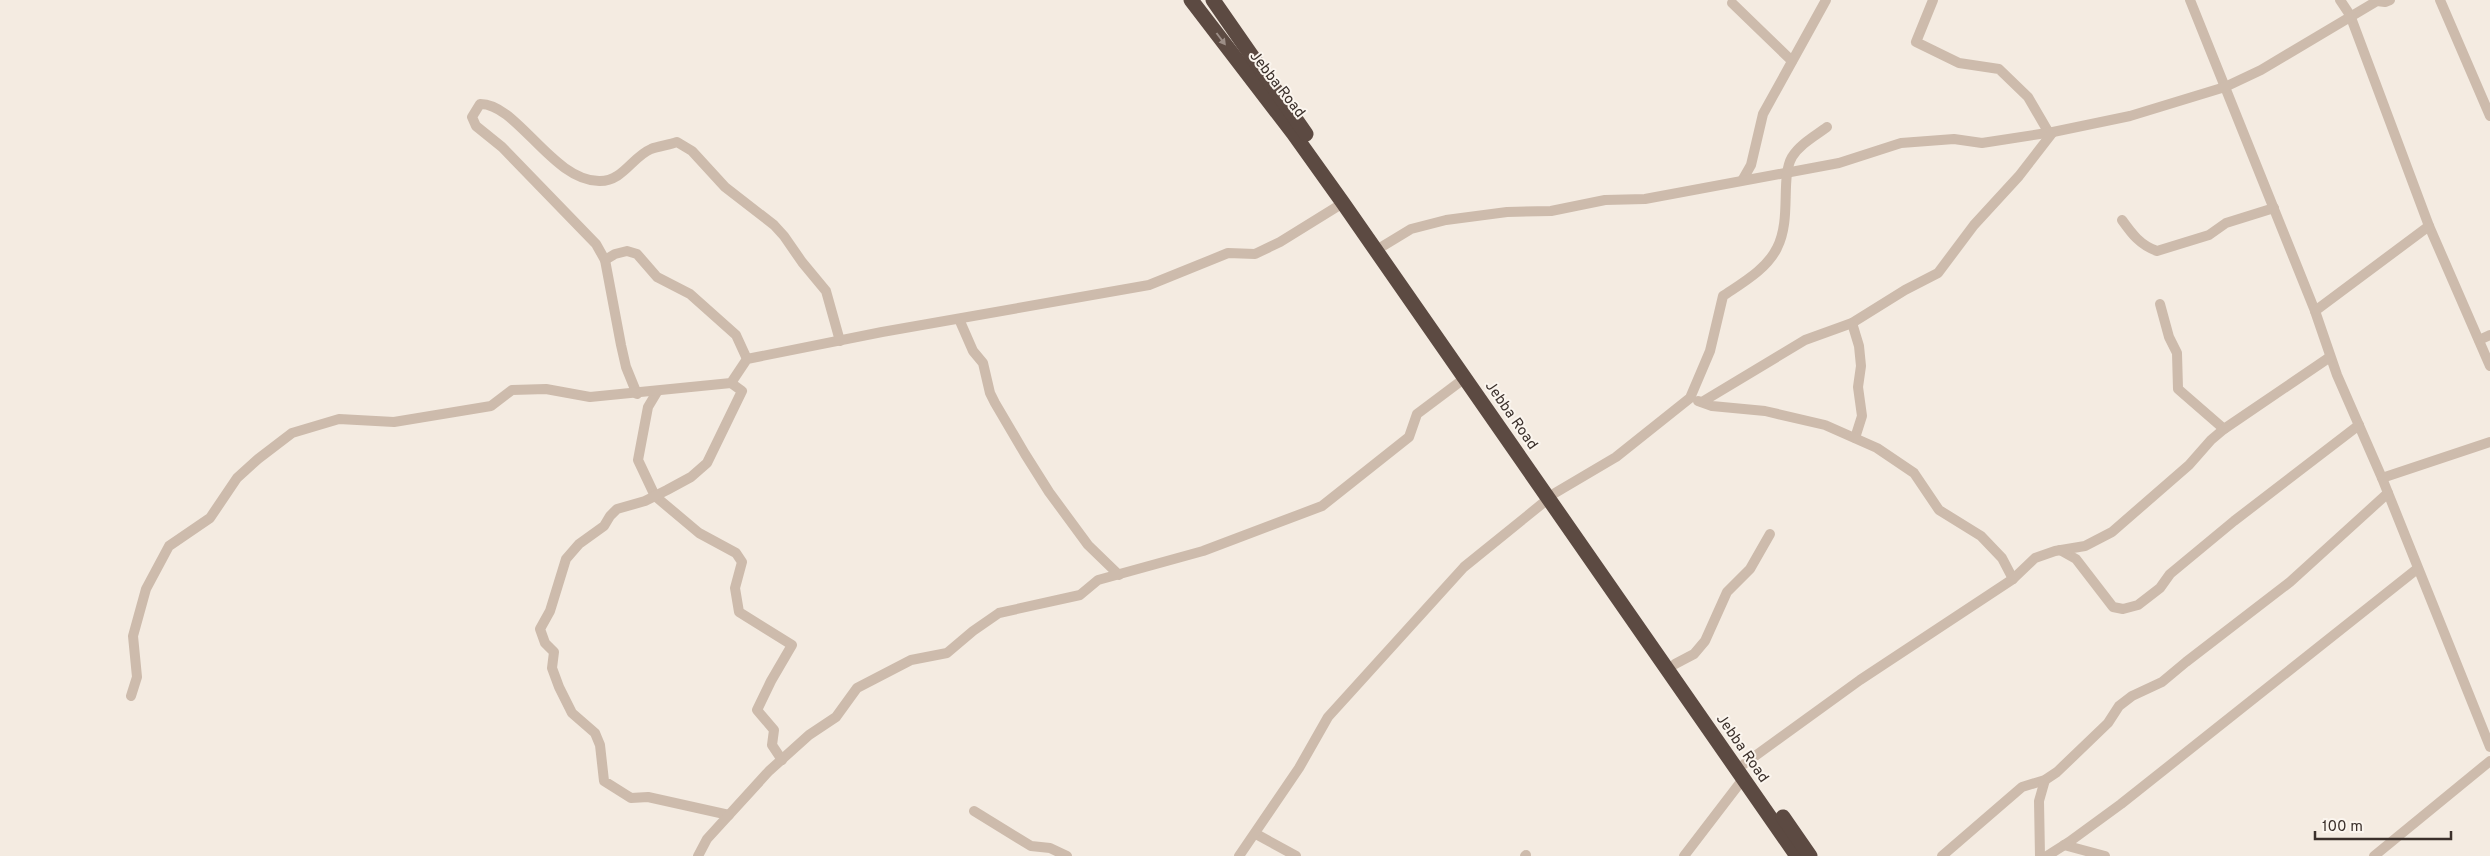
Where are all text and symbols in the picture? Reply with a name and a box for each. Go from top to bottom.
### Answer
one-way arrow [1215,32,1226,45]
street label: Jebba Road [1245,48,1309,122]
street label: Jebba Road [1480,378,1541,454]
street label: Jebba Road [1711,711,1772,787]
scale bar [2315,808,2451,840]
text: 100 m [2322,818,2363,837]

